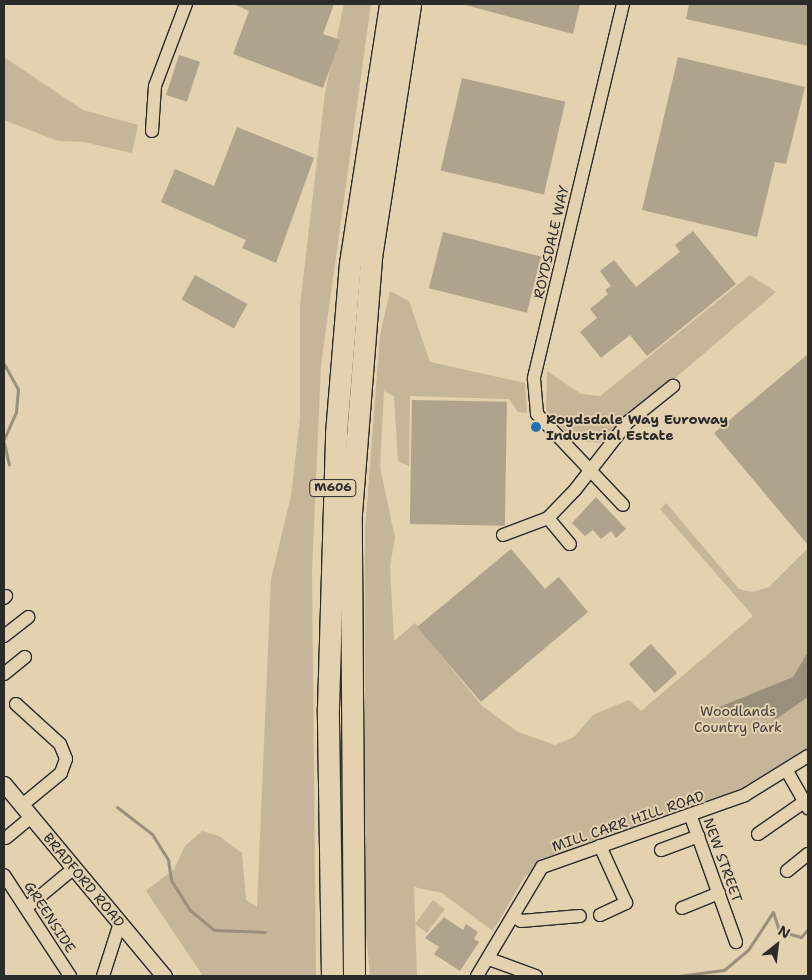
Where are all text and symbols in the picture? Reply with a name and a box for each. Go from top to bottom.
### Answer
street label: ROYDSDALE WAY [530,184,572,300]
place label: Roydsdale Way Euroway Industrial Estate [546,411,728,444]
marker: Roydsdale Way Euroway Industrial Estate [530,421,542,433]
road number: M606 [309,478,357,498]
park label: Woodlands Country Park [694,703,782,736]
street label: MILL CARR HILL ROAD [550,787,706,855]
street label: NEW STREET [700,815,746,905]
street label: BRADFORD ROAD [40,830,128,930]
street label: GREENSIDE [21,878,79,956]
north arrow [752,920,802,970]
text: N [775,921,793,942]

